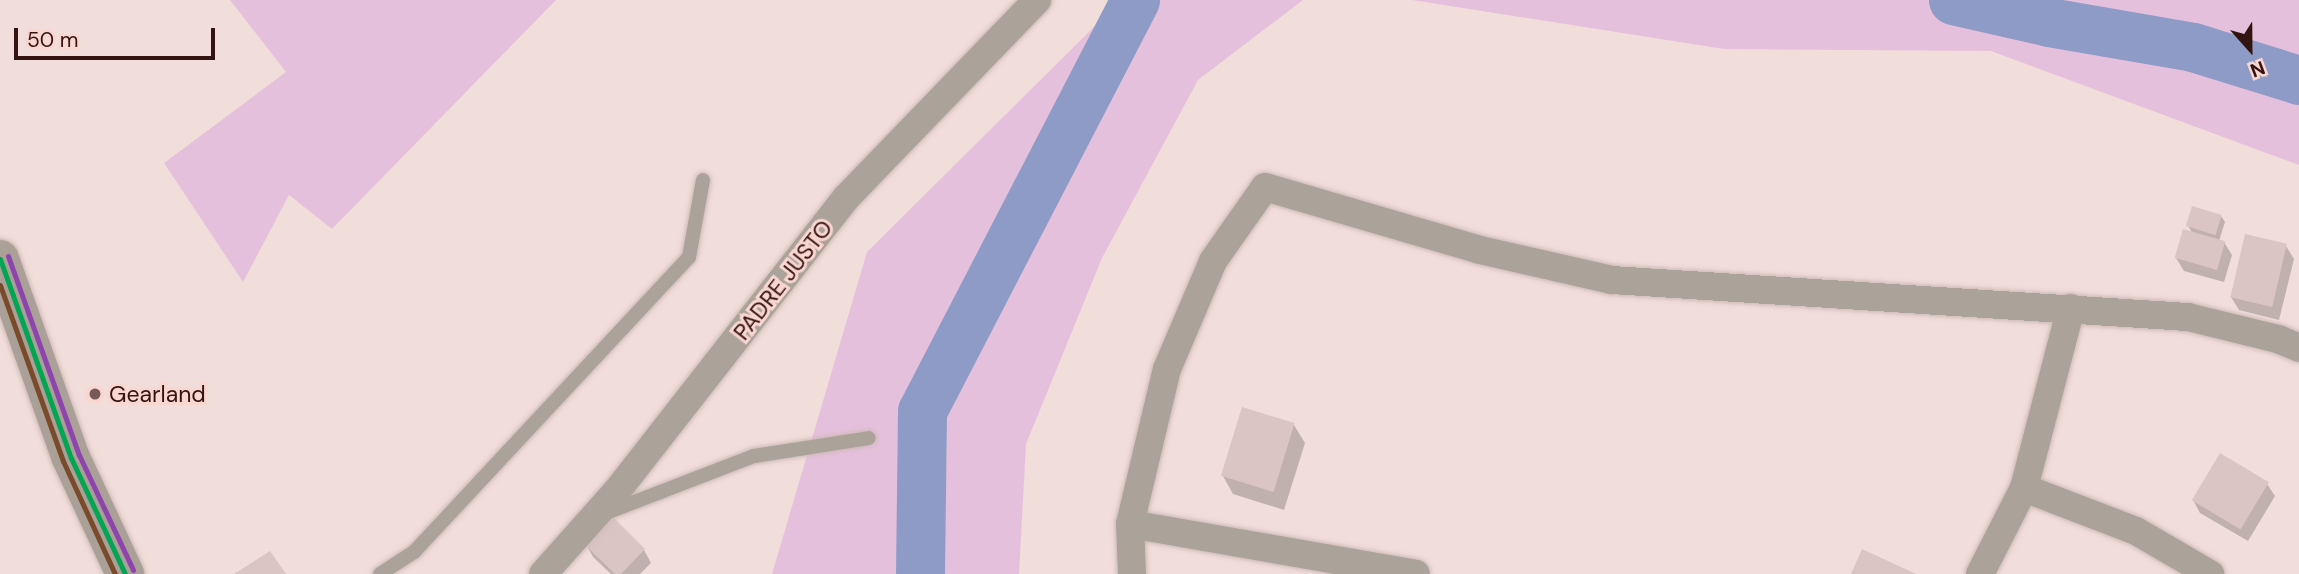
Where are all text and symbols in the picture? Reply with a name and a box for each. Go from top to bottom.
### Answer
scale bar [18,14,219,58]
north arrow [2215,14,2285,84]
text: 50 m [27,26,78,54]
text: N [2247,55,2269,83]
street label: PADRE JUSTO [728,215,838,345]
place label: Gearland [109,380,206,408]
marker: Gearland [87,386,103,402]

